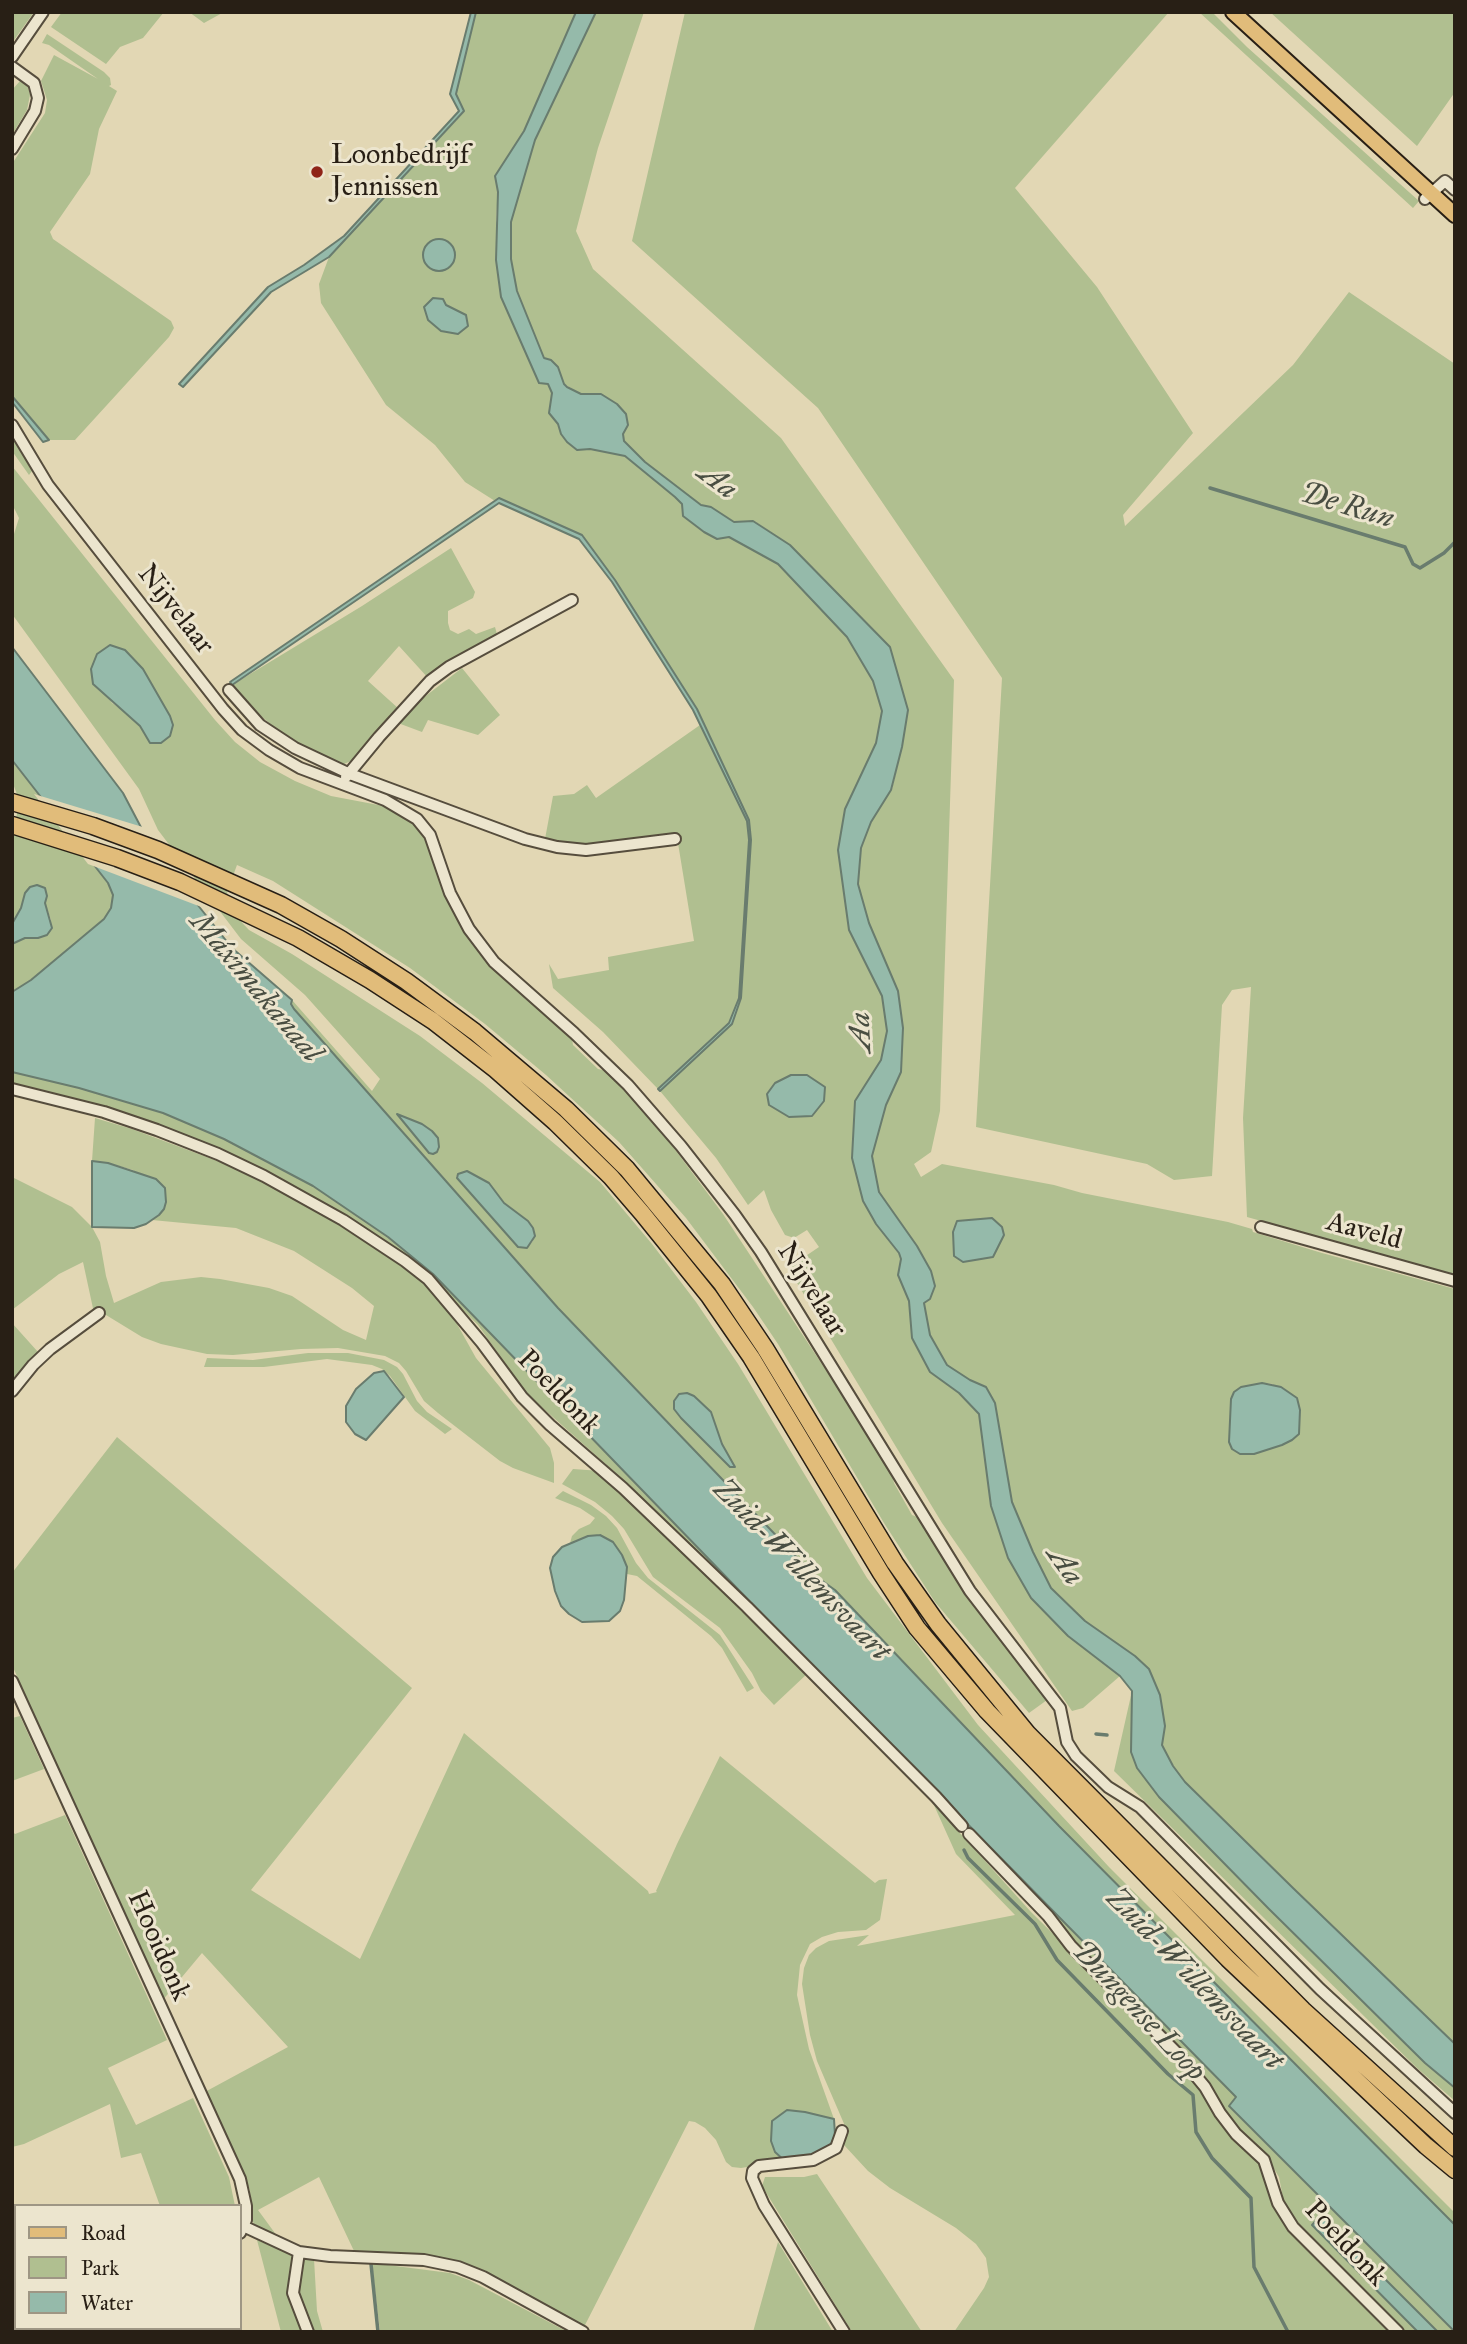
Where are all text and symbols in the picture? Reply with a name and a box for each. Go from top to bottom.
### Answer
place label: Loonbedrijf Jennissen [331,139,469,205]
marker: Loonbedrijf Jennissen [309,164,325,180]
water label: Aa [690,456,744,508]
water label: De Run [1296,476,1398,538]
street label: Nijvelaar [130,558,220,662]
water label: Máximakanaal [182,906,328,1070]
water label: Aa [843,1011,881,1053]
street label: Aaveld [1323,1206,1405,1258]
street label: Nijvelaar [769,1237,853,1343]
street label: Poeldonk [509,1343,607,1443]
water label: Zuid-Willemsvaart [705,1472,897,1670]
water label: Aa [1038,1539,1090,1593]
water label: Zuid-Willemsvaart [1098,1881,1290,2079]
street label: Hooidonk [119,1886,197,2006]
water label: Dungense Loop [1064,1934,1212,2090]
street label: Poeldonk [1297,2194,1393,2294]
legend [14,2204,242,2330]
text: Road [81,2220,126,2246]
text: Park [81,2255,119,2281]
text: Water [81,2290,133,2316]

